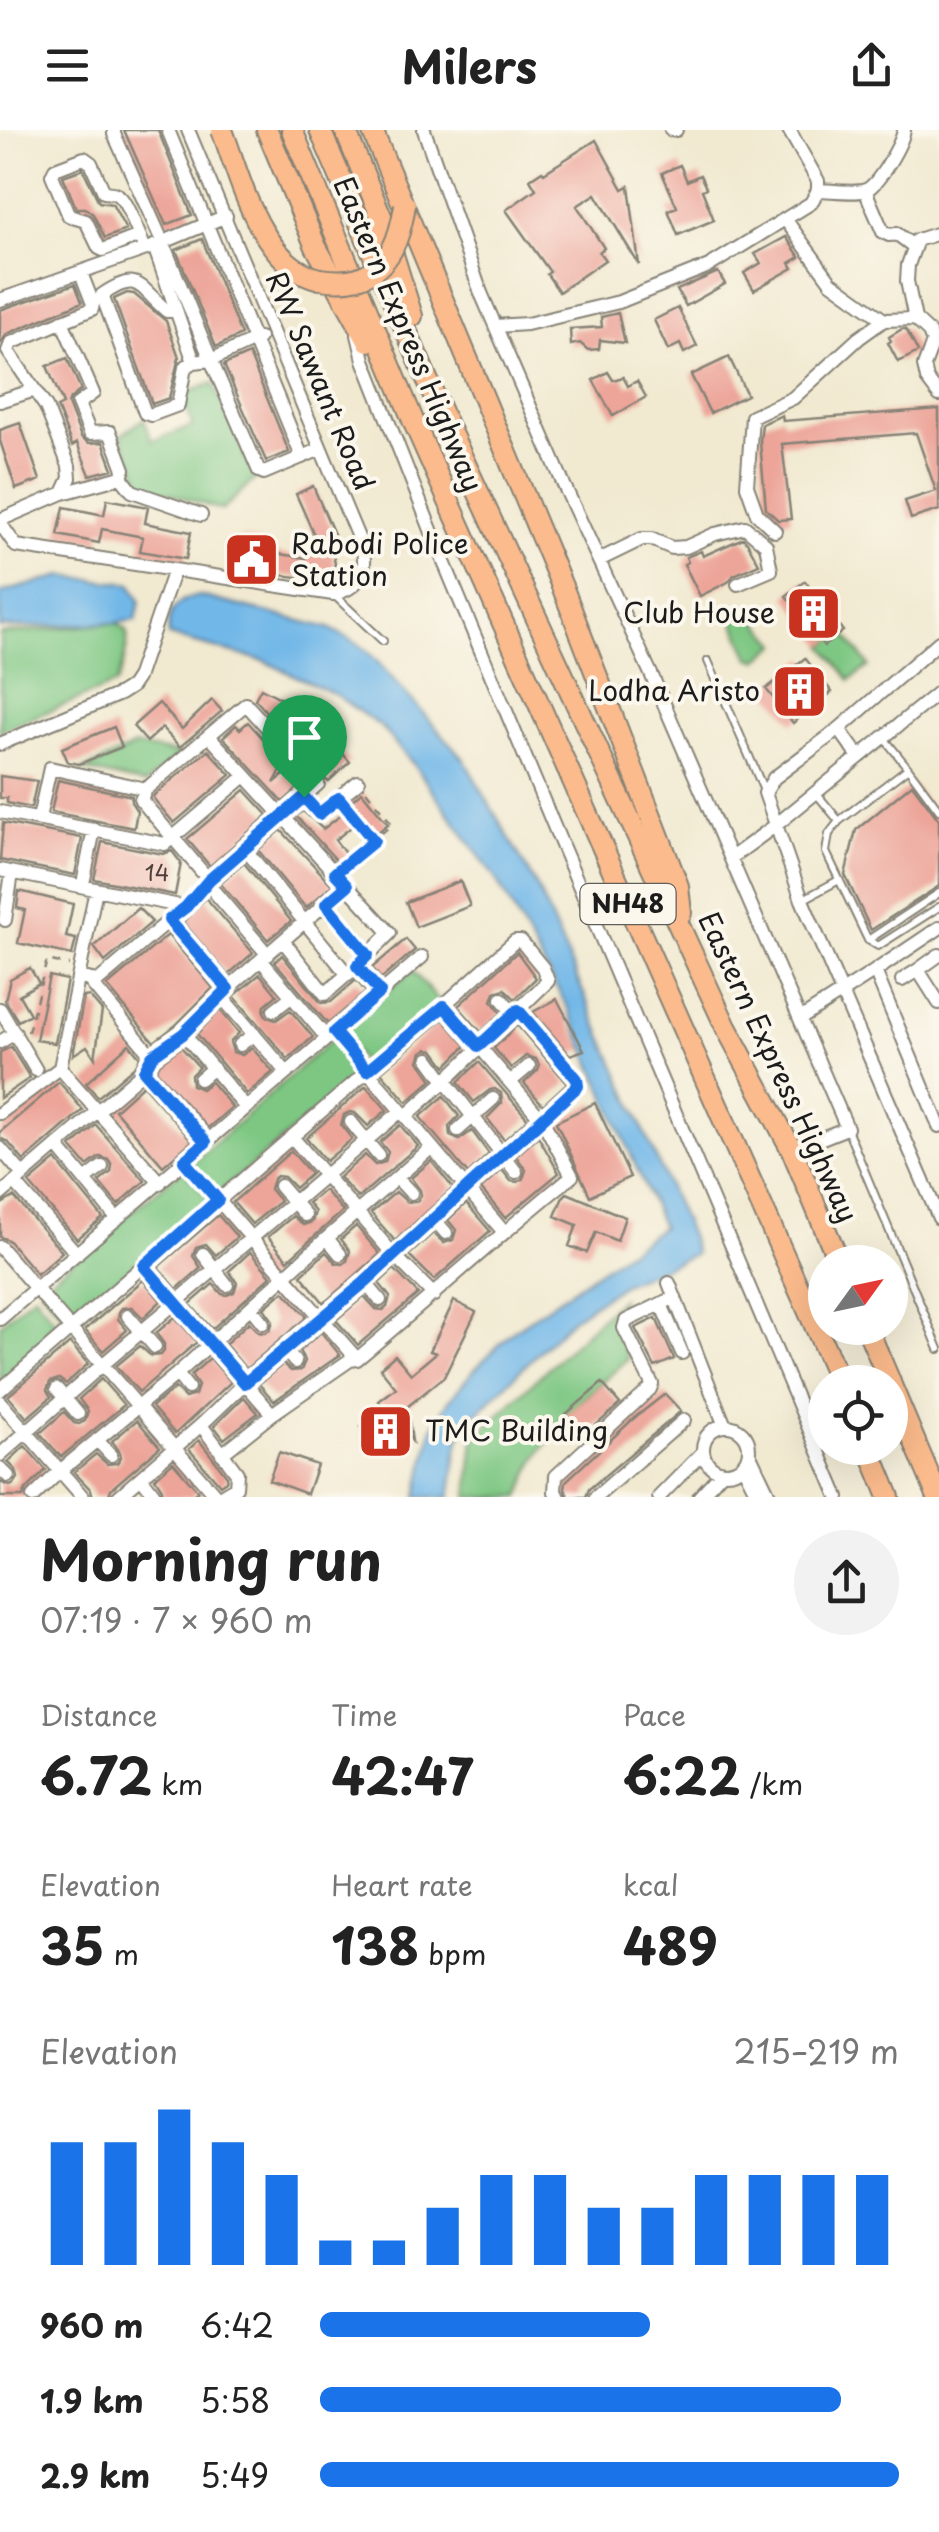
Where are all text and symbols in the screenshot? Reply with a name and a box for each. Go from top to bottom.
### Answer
text: Milers [402,31,537,99]
icon: menu [40,38,95,93]
icon: share [844,38,899,93]
street label: Eastern Express Highway [323,169,495,498]
street label: RW Sawant Road [256,264,387,497]
place label: Rabodi Police Station [291,521,469,596]
public building icon: Rabodi Police Station [222,530,282,590]
building icon: Club House [784,583,844,643]
place label: Club House [623,590,775,633]
building icon: Lodha Aristo [769,661,829,721]
place label: Lodha Aristo [588,668,760,711]
pin [262,695,347,798]
icon: arrive [277,710,332,765]
house number: 14 [145,855,169,888]
road number: NH48 [580,884,676,924]
street label: Eastern Express Highway [688,904,870,1229]
north arrow [808,1245,908,1345]
map controls [808,1245,908,1465]
button: locate [808,1365,908,1465]
building icon: TMC Building [356,1401,416,1461]
place label: TMC Building [425,1408,608,1451]
text: Morning run [40,1517,382,1600]
button: share [794,1530,899,1635]
text: 07:19 · 7 × 960 m [40,1596,313,1644]
text: Distance [40,1693,158,1736]
text: Time [331,1693,398,1736]
text: Pace [623,1693,686,1736]
text: 6.72 [40,1736,152,1812]
text: 42:47 [331,1736,474,1812]
text: 6:22 [623,1736,741,1812]
text: km [152,1762,203,1805]
text: /km [741,1762,803,1805]
text: Elevation [40,1863,161,1906]
text: Heart rate [331,1863,473,1906]
text: kcal [623,1863,679,1906]
text: 35 [40,1906,104,1982]
text: 138 [331,1906,419,1982]
text: 489 [623,1906,718,1982]
text: m [104,1932,139,1975]
text: bpm [419,1932,486,1975]
text: Elevation [40,2027,178,2075]
text: 215–219 m [733,2027,899,2075]
text: 960 m [40,2301,144,2349]
text: 6:42 [200,2301,274,2349]
text: 1.9 km [40,2376,144,2424]
text: 5:58 [200,2376,270,2424]
text: 2.9 km [40,2451,150,2499]
text: 5:49 [200,2451,269,2499]

